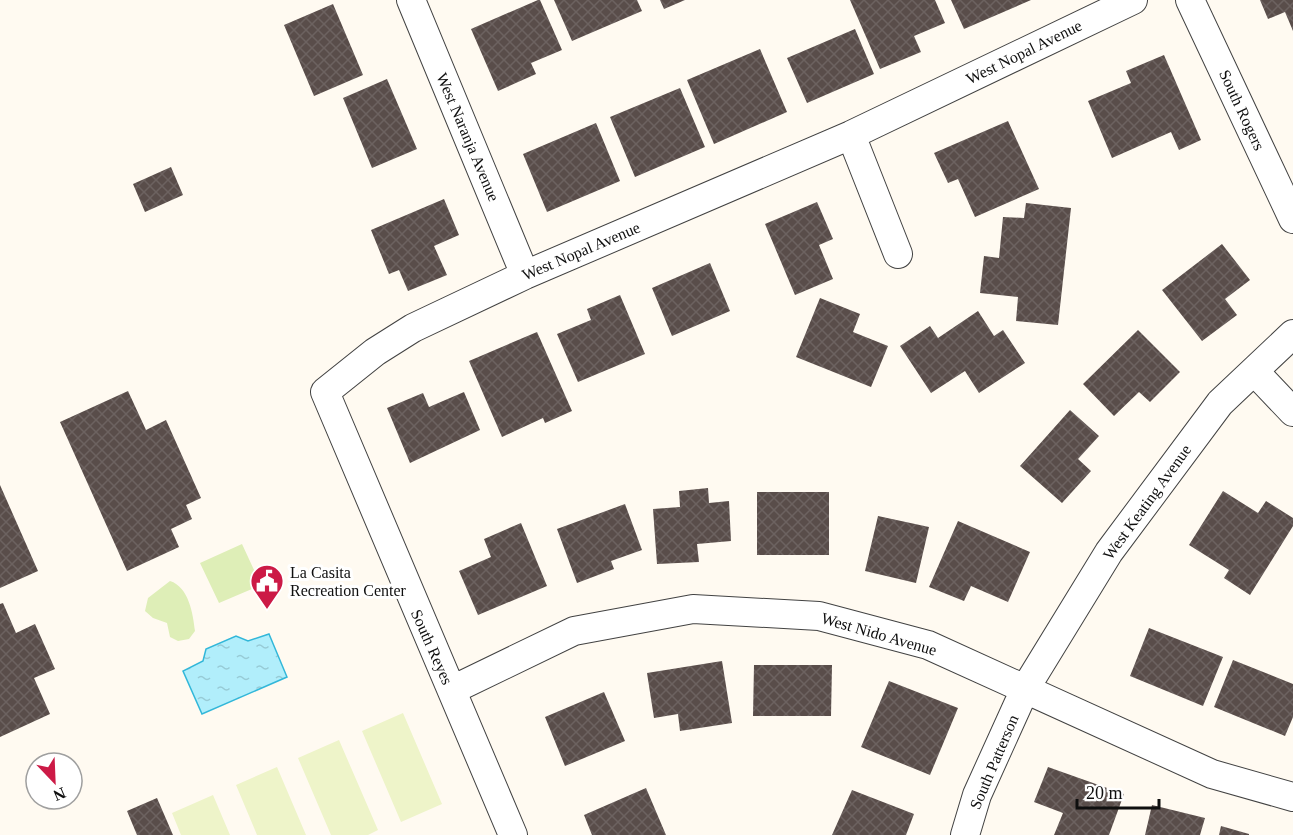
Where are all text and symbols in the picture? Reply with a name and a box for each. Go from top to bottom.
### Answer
street label: West Nopal Avenue [963,17,1085,88]
street label: South Rogers [1215,67,1268,153]
street label: West Naranja Avenue [432,70,503,204]
street label: West Nopal Avenue [520,218,643,284]
street label: West Keating Avenue [1100,441,1195,563]
public building icon: La Casita Recreation Center [249,563,285,610]
place label: La Casita Recreation Center [290,564,407,599]
street label: South Reyes [407,607,456,688]
street label: West Nido Avenue [819,609,939,659]
street label: South Patterson [966,712,1022,812]
north arrow [24,751,84,811]
scale bar [1077,772,1160,810]
text: 20 m [1086,783,1123,803]
text: N [51,784,68,805]

